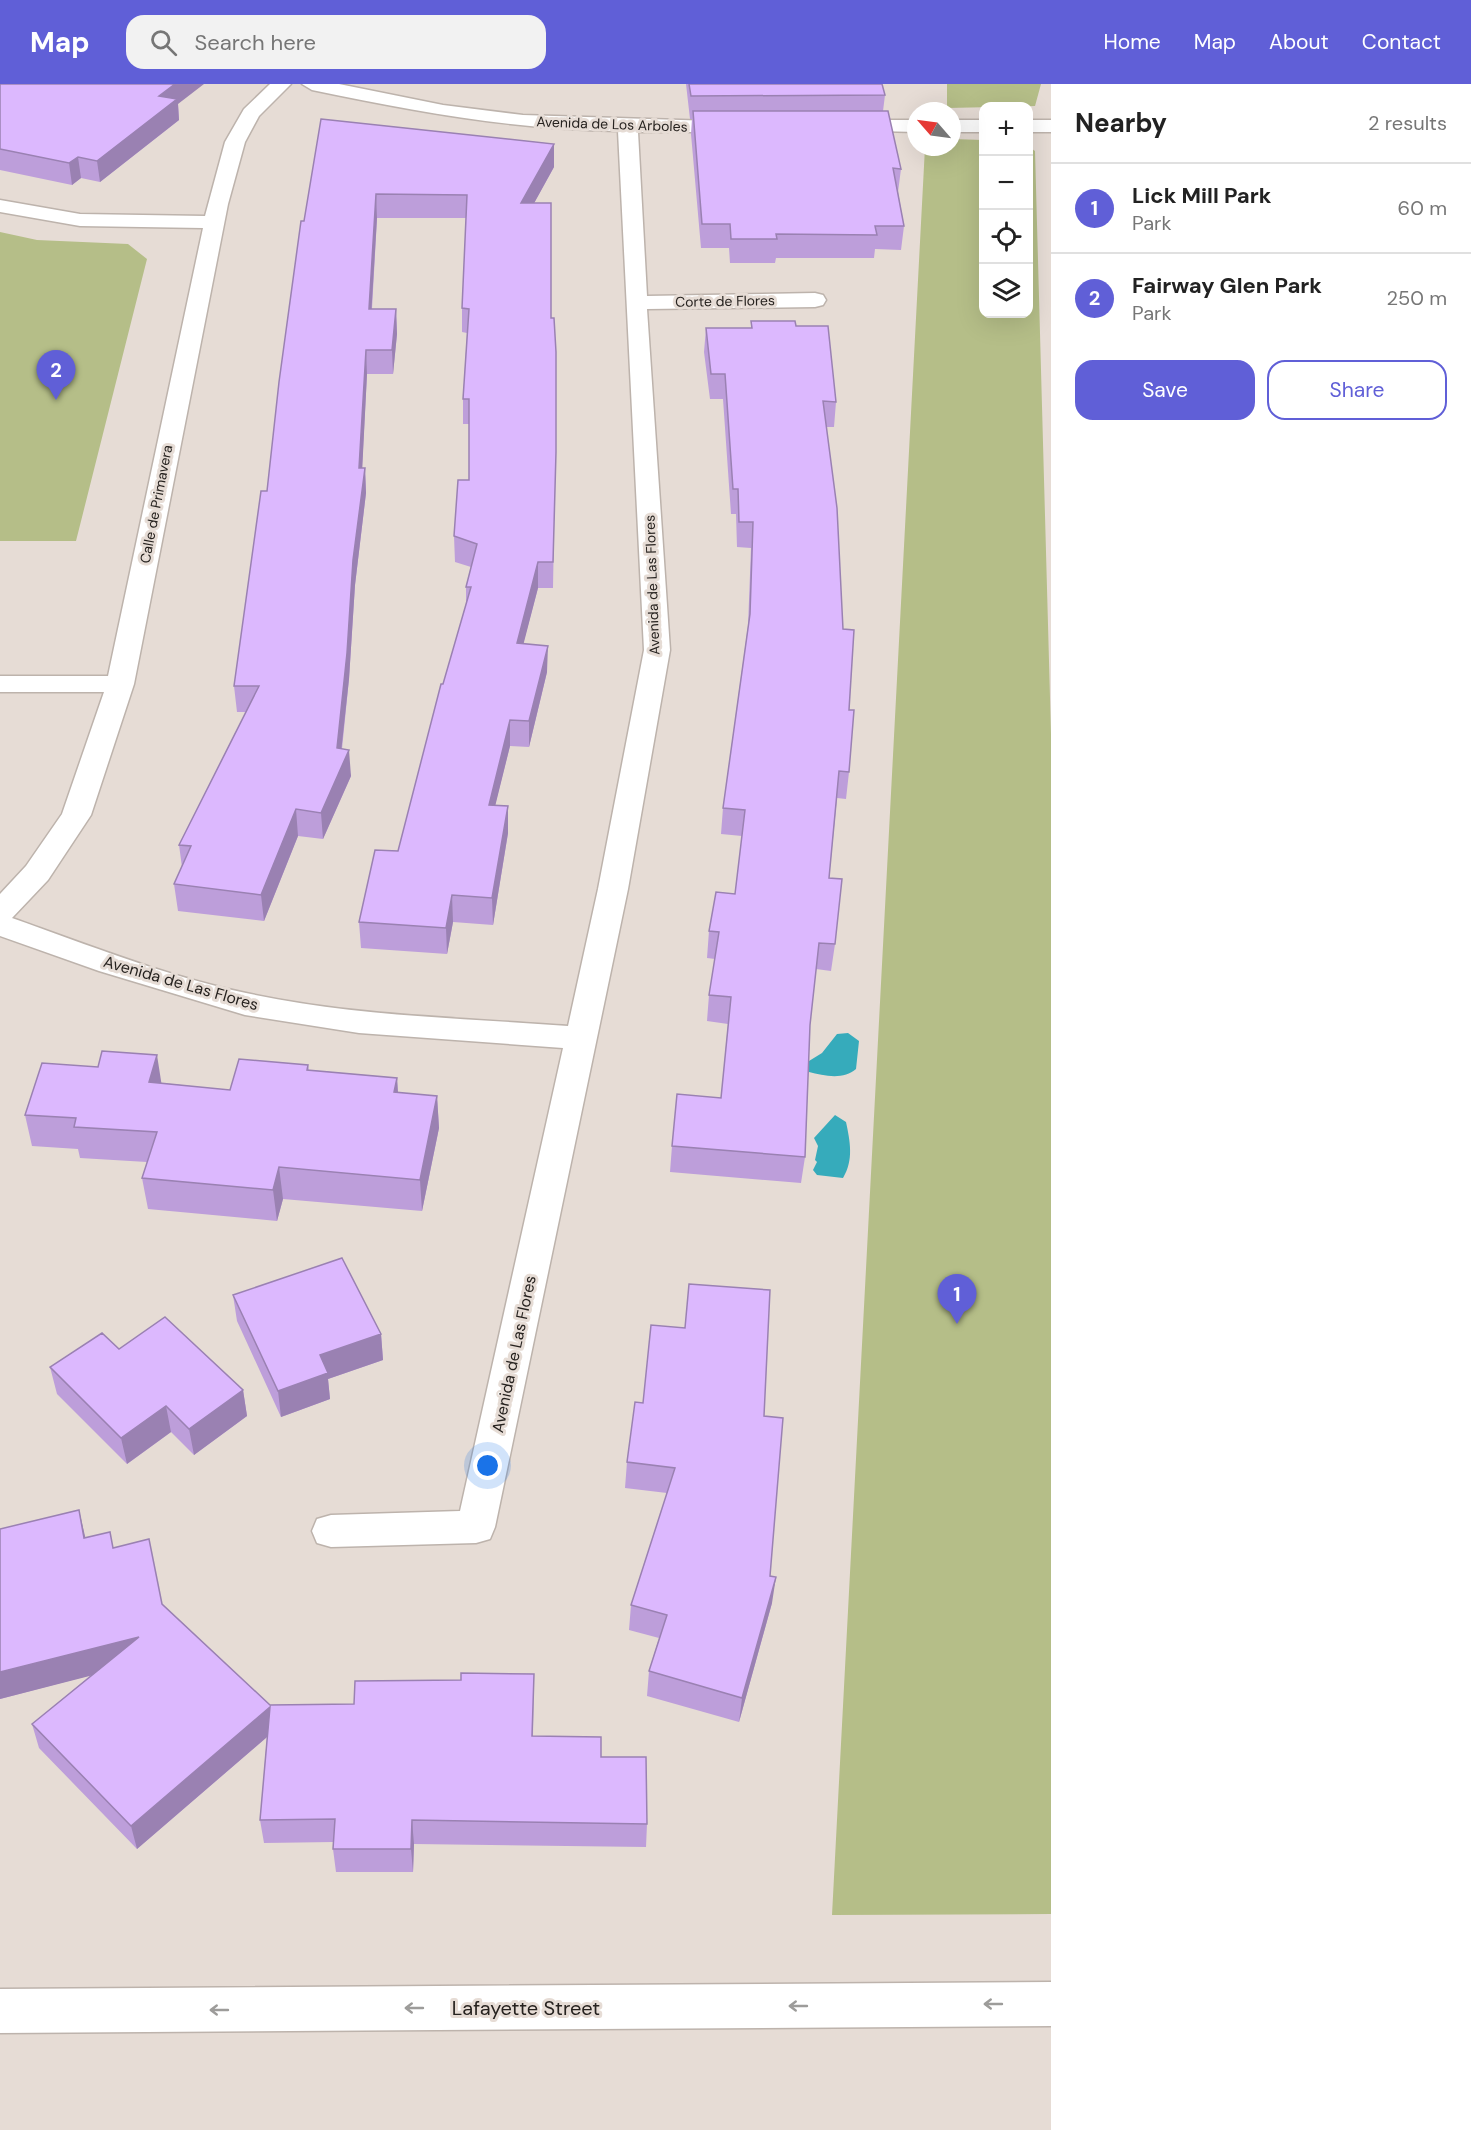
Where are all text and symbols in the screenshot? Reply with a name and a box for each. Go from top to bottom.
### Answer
search box [126,15,546,69]
text: Map [30,24,90,61]
icon: search [147,26,180,59]
text: Search here [195,28,316,57]
text: Home [1103,28,1161,56]
text: Map [1194,28,1236,56]
text: About [1269,28,1329,56]
text: Contact [1362,28,1441,56]
north arrow [907,102,961,156]
map controls [979,102,1033,318]
button: + [979,102,1033,156]
text: Nearby [1075,106,1167,140]
text: 2 results [1368,110,1447,136]
street label: Avenida de Los Arboles [536,112,688,136]
button: − [979,156,1033,210]
text: Lick Mill Park [1132,181,1271,210]
text: 1 [1091,195,1098,221]
text: 60 m [1398,195,1447,221]
button: locate [979,210,1033,264]
text: Park [1132,210,1172,236]
button: layers [979,264,1033,318]
text: Fairway Glen Park [1132,271,1322,300]
text: 2 [1089,285,1100,311]
text: 250 m [1386,285,1447,311]
street label: Corte de Flores [675,291,775,311]
text: Park [1132,300,1172,326]
pin: 2 [36,350,76,400]
button: Save [1075,360,1255,420]
button: Share [1267,360,1447,420]
street label: Calle de Primavera [136,443,176,565]
street label: Avenida de Las Flores [641,515,663,655]
street label: Avenida de Las Flores [101,951,261,1015]
street label: Avenida de Las Flores [487,1274,541,1434]
pin: 1 [938,1274,976,1324]
your location [473,1451,502,1480]
street label: Lafayette Street [452,1995,600,2021]
one-way arrow [983,1998,1003,2010]
one-way arrow [788,2000,808,2012]
one-way arrow [404,2002,424,2014]
one-way arrow [209,2004,229,2016]

